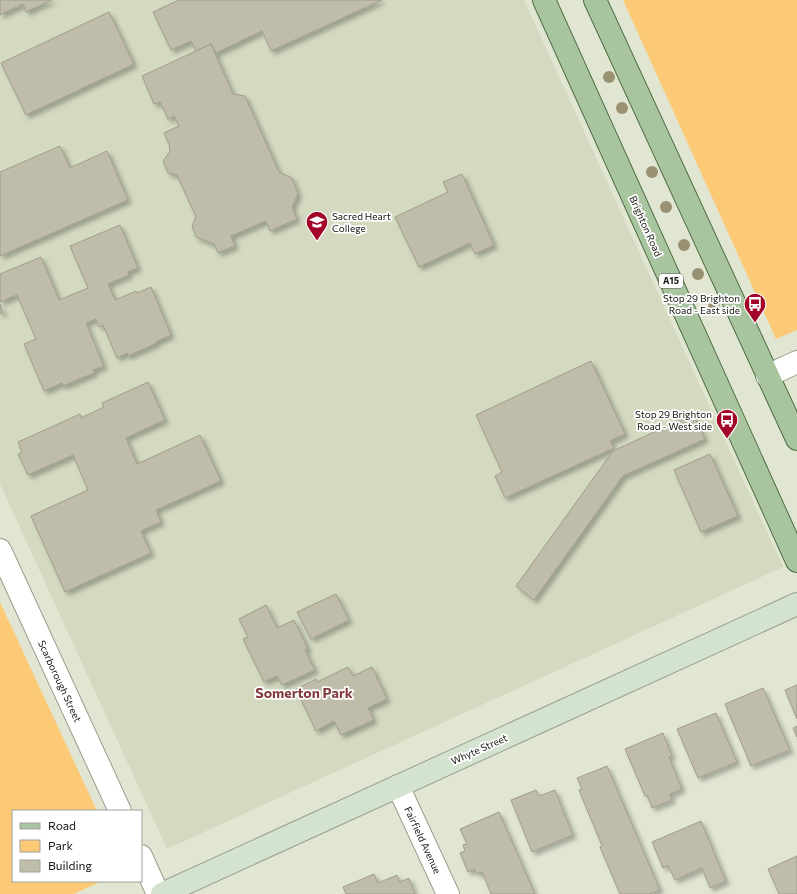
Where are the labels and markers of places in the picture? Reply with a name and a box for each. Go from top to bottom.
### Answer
school or university icon: Sacred Heart College [304,209,330,242]
place label: Sacred Heart College [332,210,391,234]
bus stop icon: Stop 29 Brighton Road - East side [742,291,768,324]
place label: Stop 29 Brighton Road - East side [663,292,740,316]
bus stop icon: Stop 29 Brighton Road - West side [714,407,740,440]
place label: Stop 29 Brighton Road - West side [635,408,712,432]

